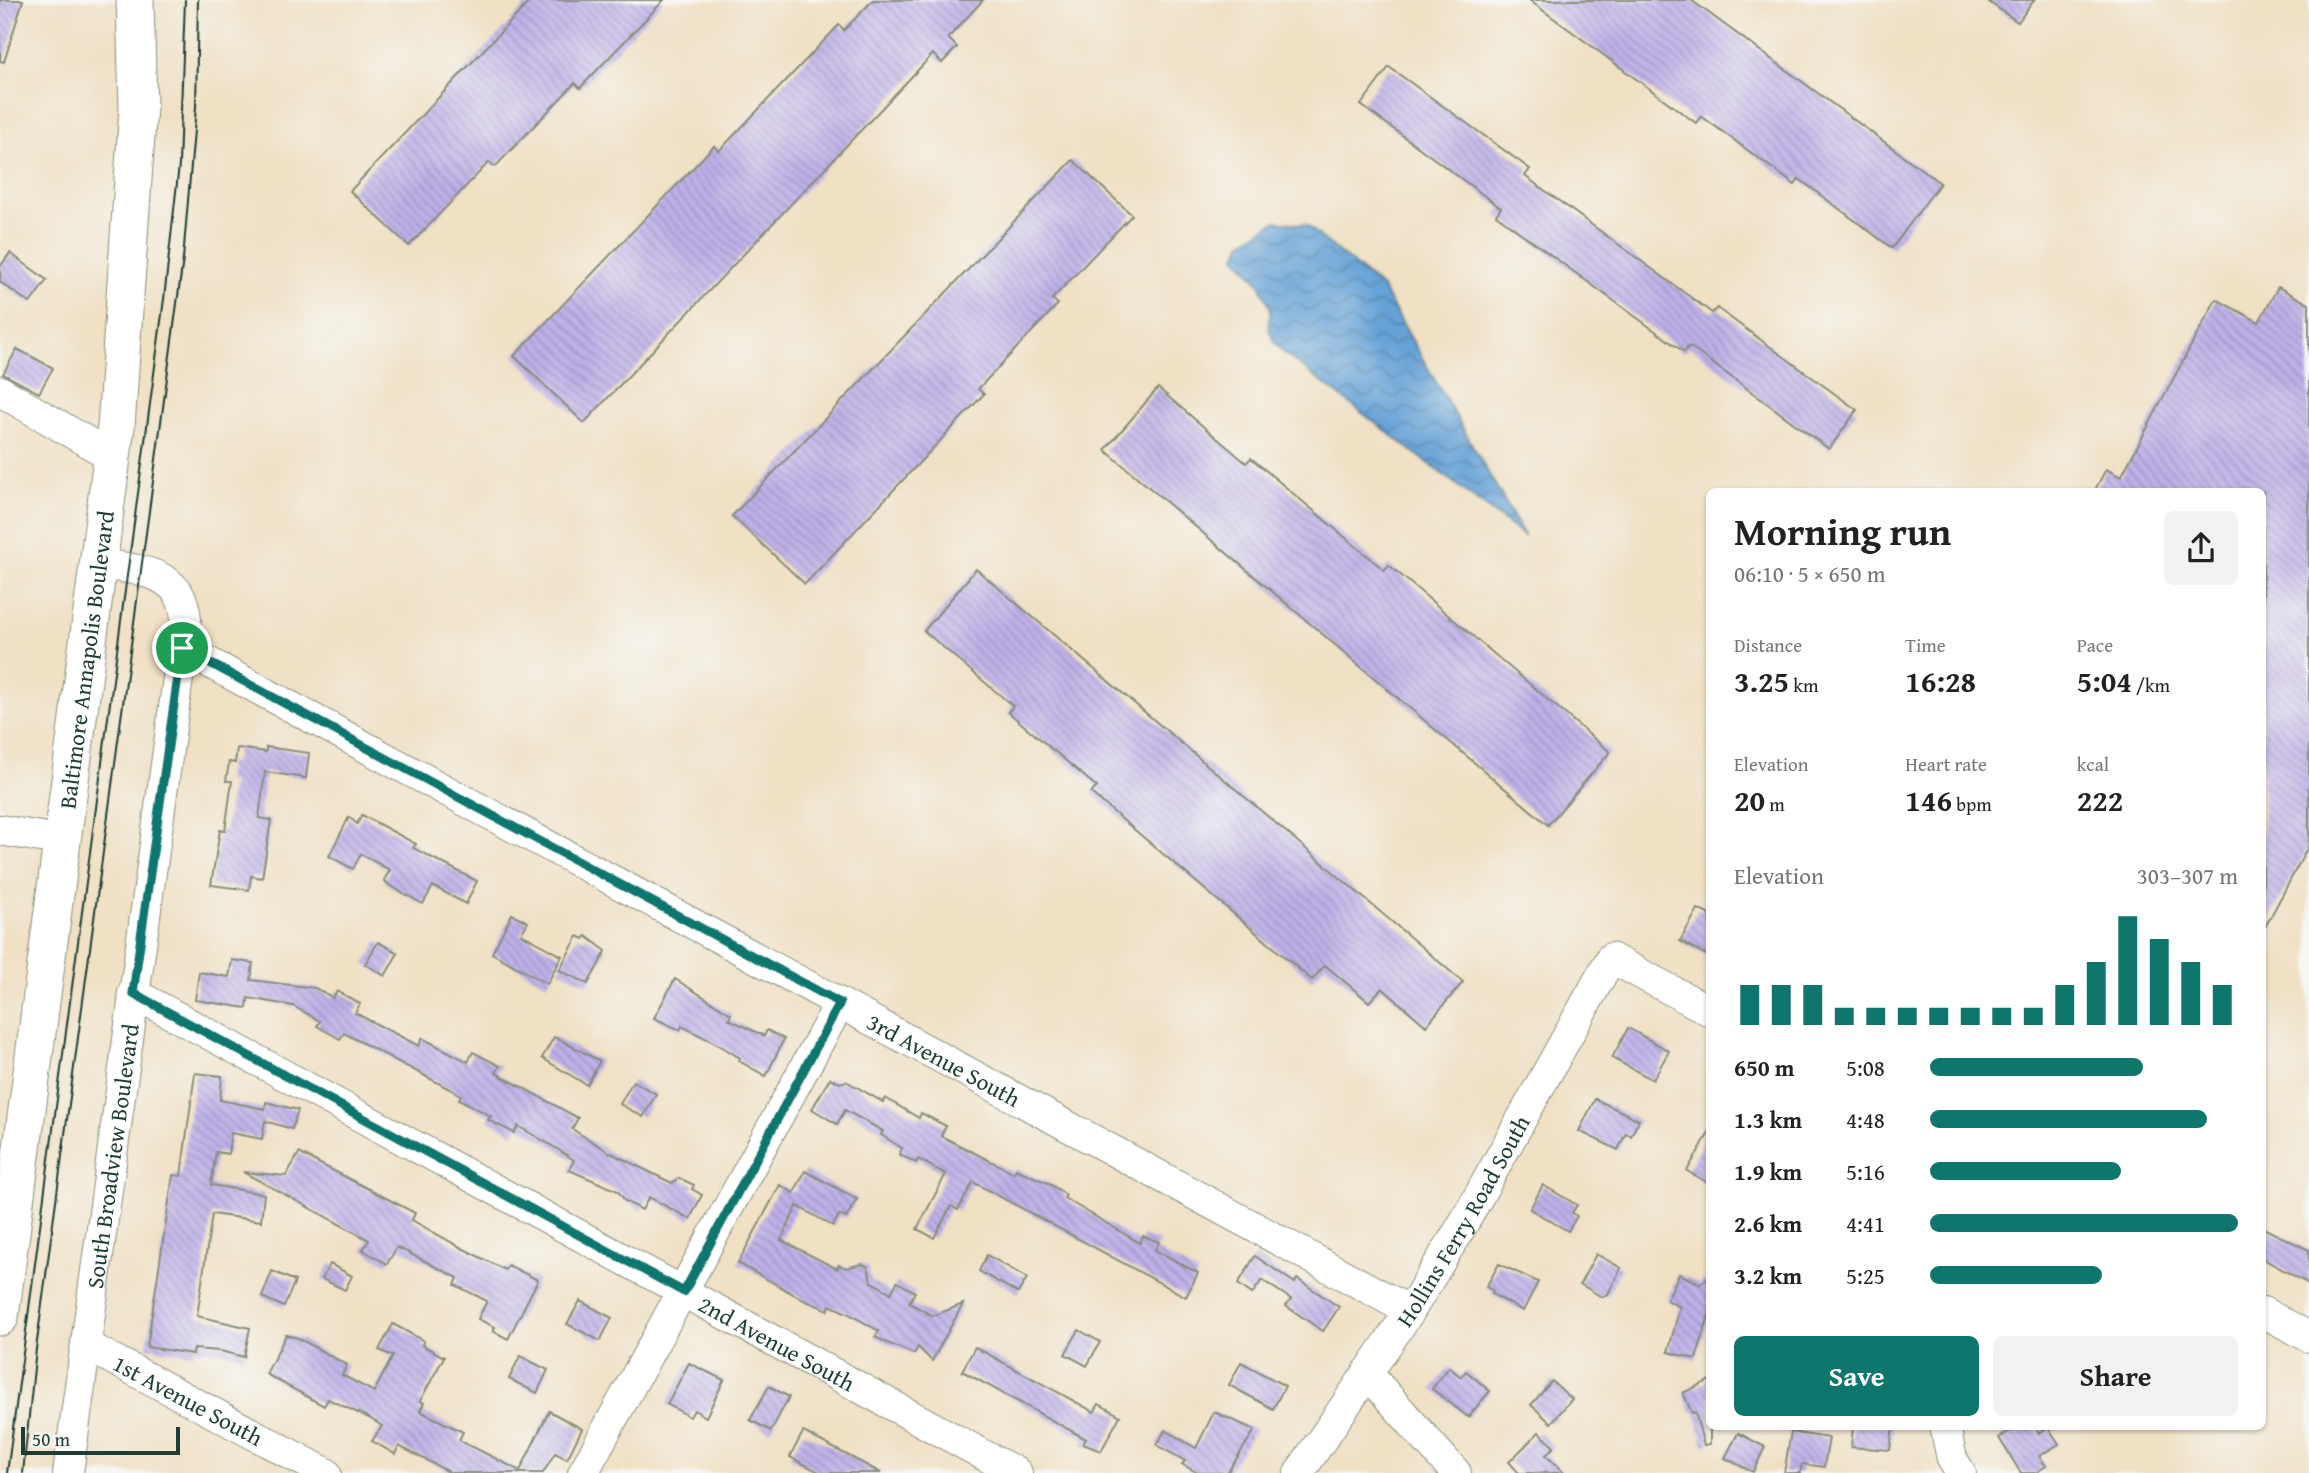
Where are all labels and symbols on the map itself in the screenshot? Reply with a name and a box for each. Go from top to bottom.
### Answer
street label: Baltimore Annapolis Boulevard [50,508,122,811]
pin [152,618,212,678]
street label: 3rd Avenue South [861,1005,1027,1114]
street label: South Broadview Boulevard [77,1021,147,1290]
street label: Hollins Ferry Road South [1388,1109,1537,1333]
street label: 2nd Avenue South [693,1287,861,1399]
street label: 1st Avenue South [107,1346,269,1453]
scale bar [21,1424,180,1456]

